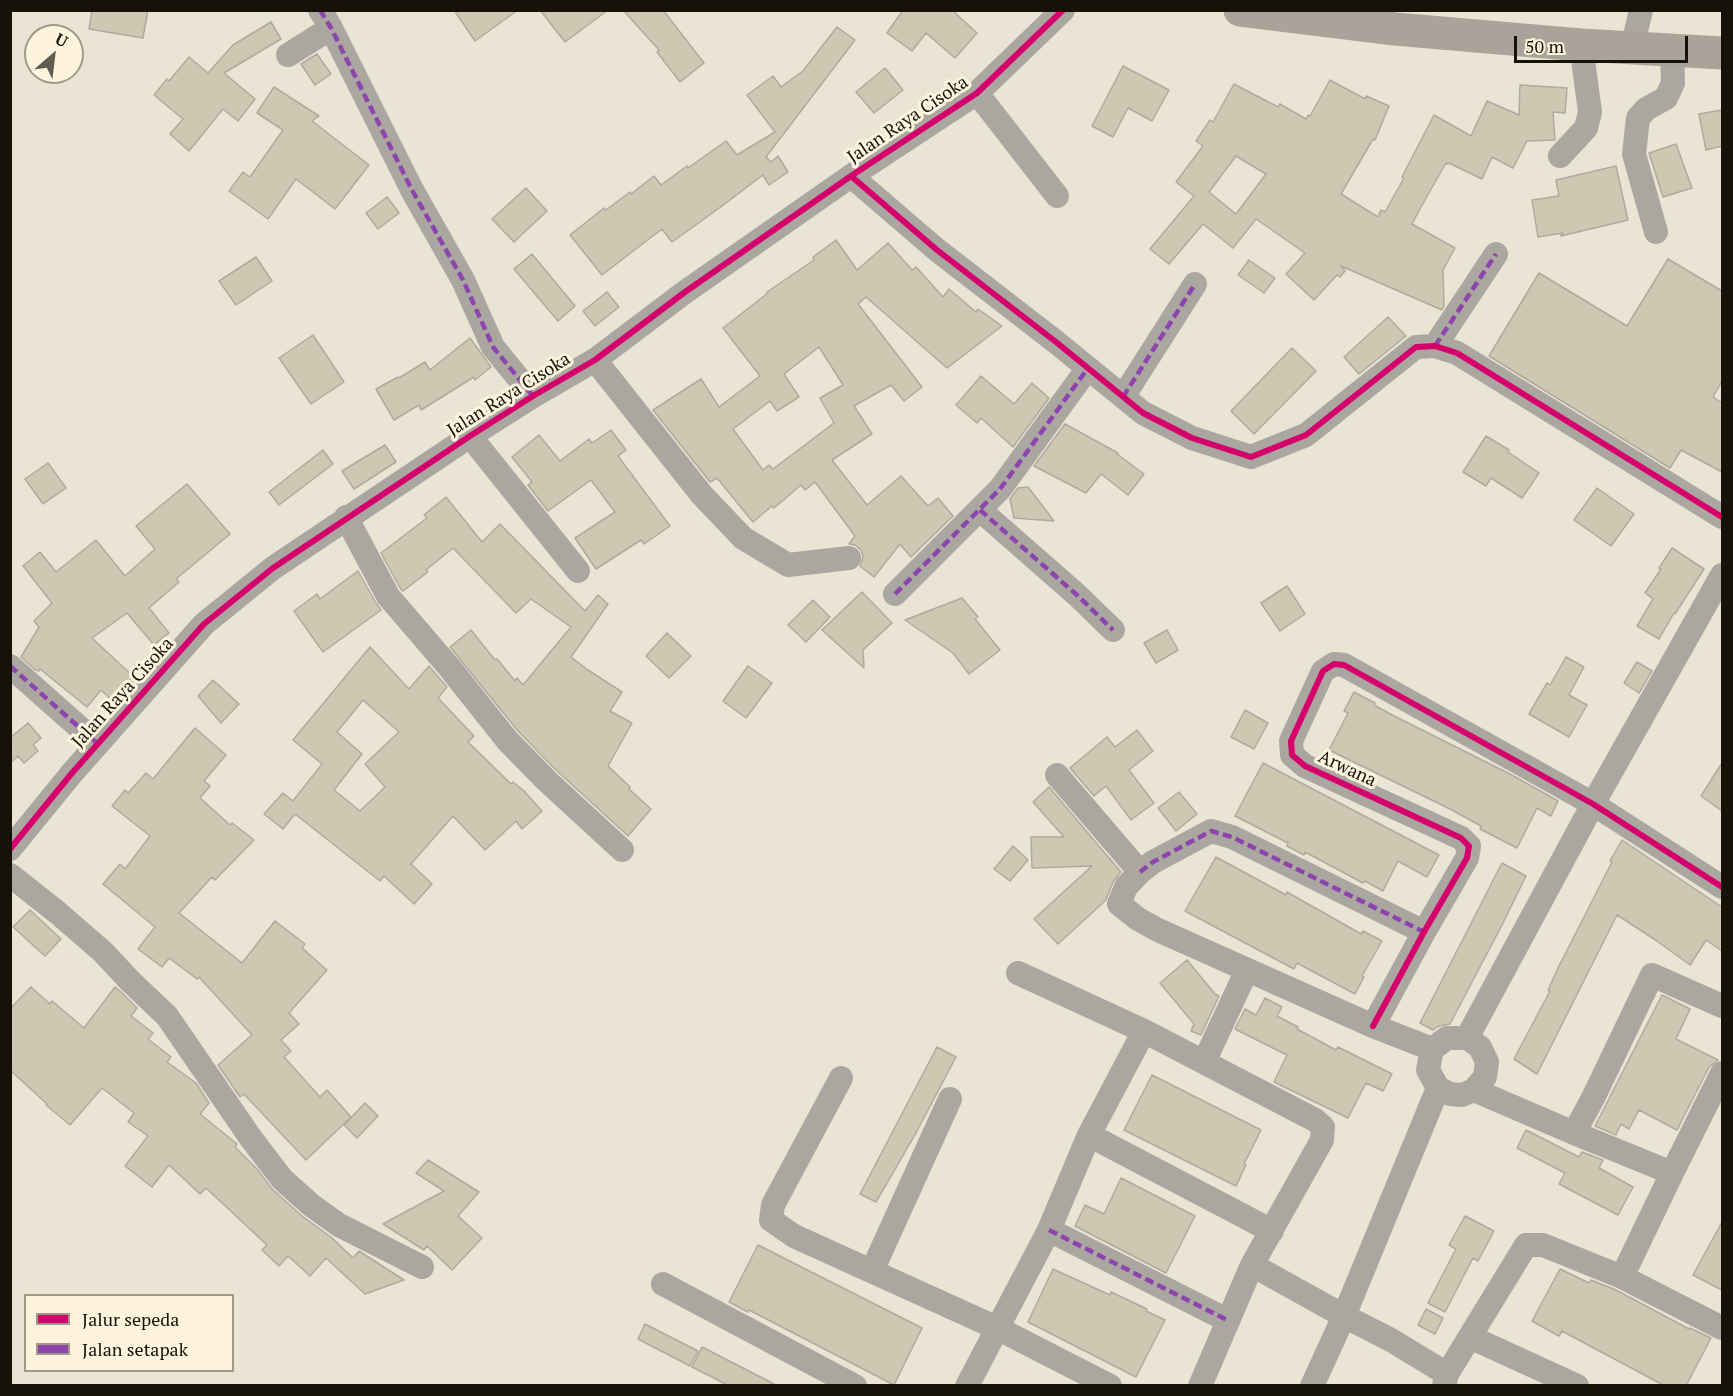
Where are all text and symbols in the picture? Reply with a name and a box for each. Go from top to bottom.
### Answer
north arrow [24,24,84,84]
scale bar [1517,24,1691,62]
text: U [51,27,72,52]
text: 50 m [1525,34,1564,58]
street label: Jalan Raya Cisoka [843,72,973,168]
street label: Jalan Raya Cisoka [443,348,575,442]
street label: Jalan Raya Cisoka [68,633,178,753]
street label: Arwana [1315,746,1379,792]
legend [24,1294,234,1372]
text: Jalur sepeda [82,1307,179,1331]
text: Jalan setapak [82,1337,188,1361]

